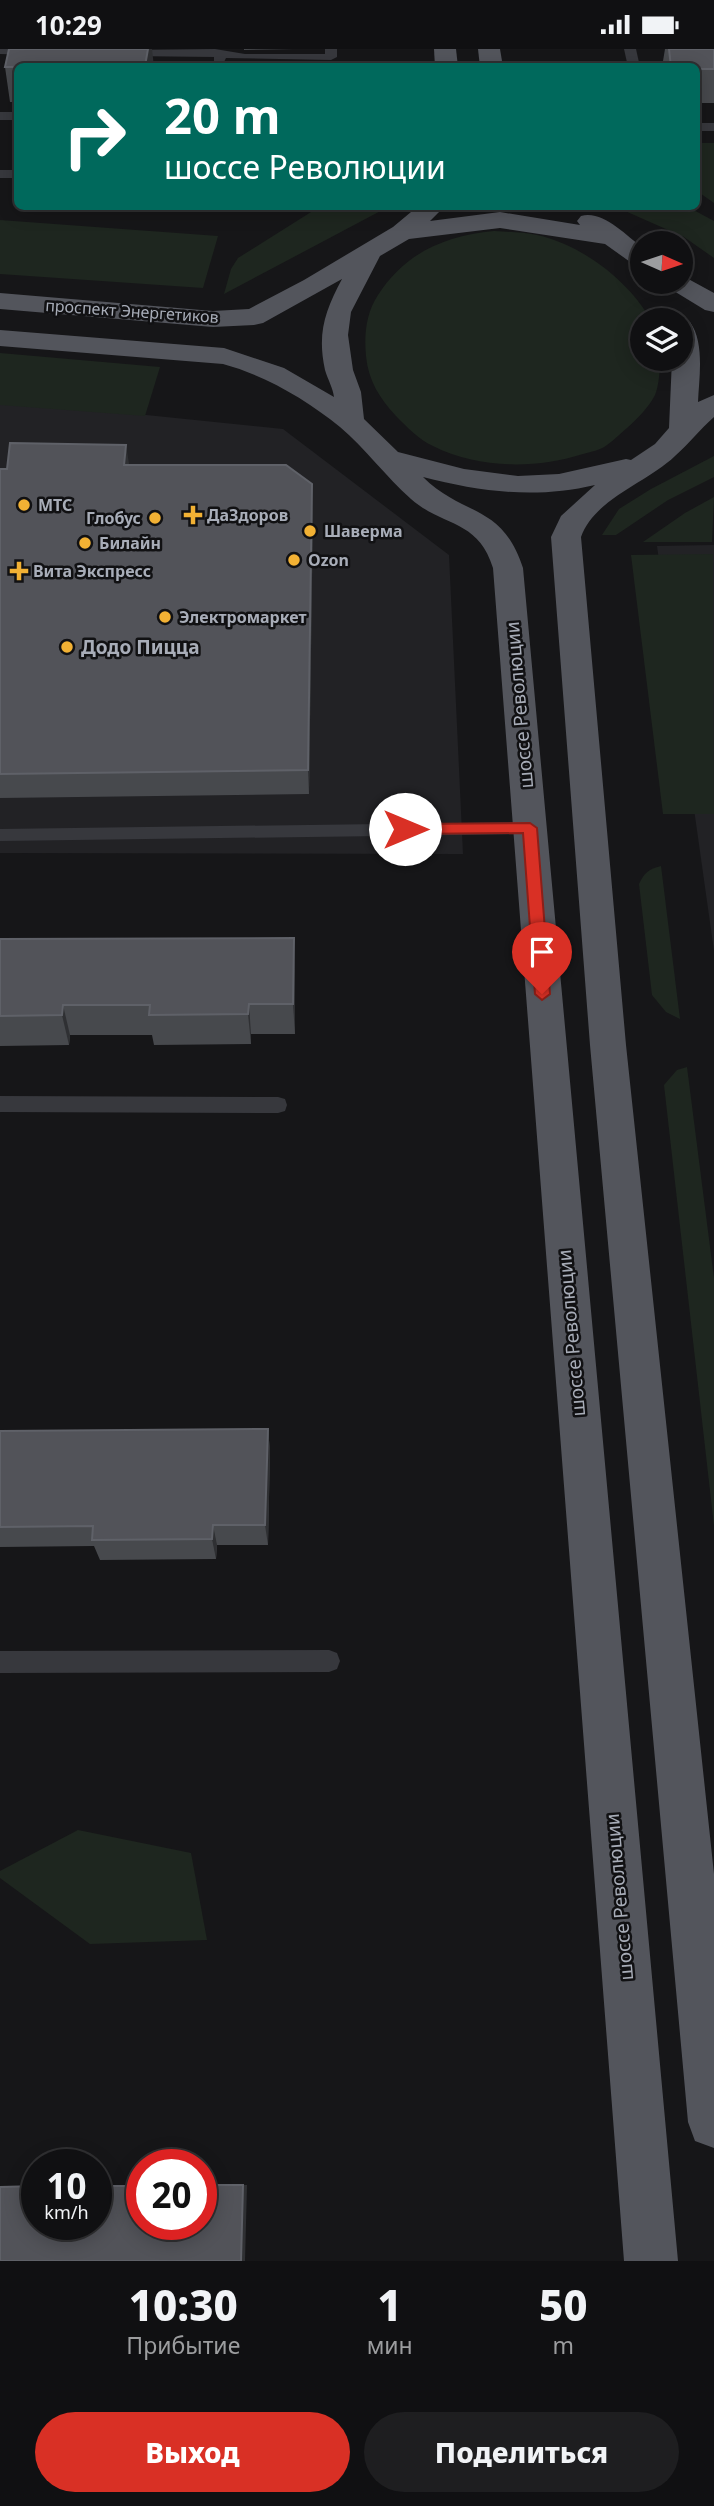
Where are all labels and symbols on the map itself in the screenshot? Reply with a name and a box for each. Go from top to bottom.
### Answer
north arrow [630,231,693,294]
street label: проспект Энергетиков [45,294,219,328]
place label: МТС [38,494,72,516]
marker: МТС [16,497,32,513]
place label: ДаЗдоров [207,504,288,526]
place label: Глобус [86,507,141,529]
marker: ДаЗдоров [185,507,201,523]
marker: Глобус [147,510,163,526]
place label: Шаверма [324,520,403,542]
marker: Шаверма [302,523,318,539]
place label: Билайн [99,532,161,554]
marker: Билайн [77,535,93,551]
place label: Ozon [308,549,349,571]
marker: Ozon [286,552,302,568]
place label: Вита Экспресс [33,560,151,582]
marker: Вита Экспресс [11,563,27,579]
place label: Электромаркет [179,606,307,628]
marker: Электромаркет [157,609,173,625]
street label: шоссе Революции [499,620,539,790]
place label: Додо Пицца [81,634,200,660]
marker: Додо Пицца [59,639,75,655]
position arrow [368,792,442,866]
pin [512,922,572,994]
street label: шоссе Революции [551,1248,591,1418]
street label: шоссе Революции [599,1812,639,1982]
speed limit sign: 20 [126,2149,217,2240]

